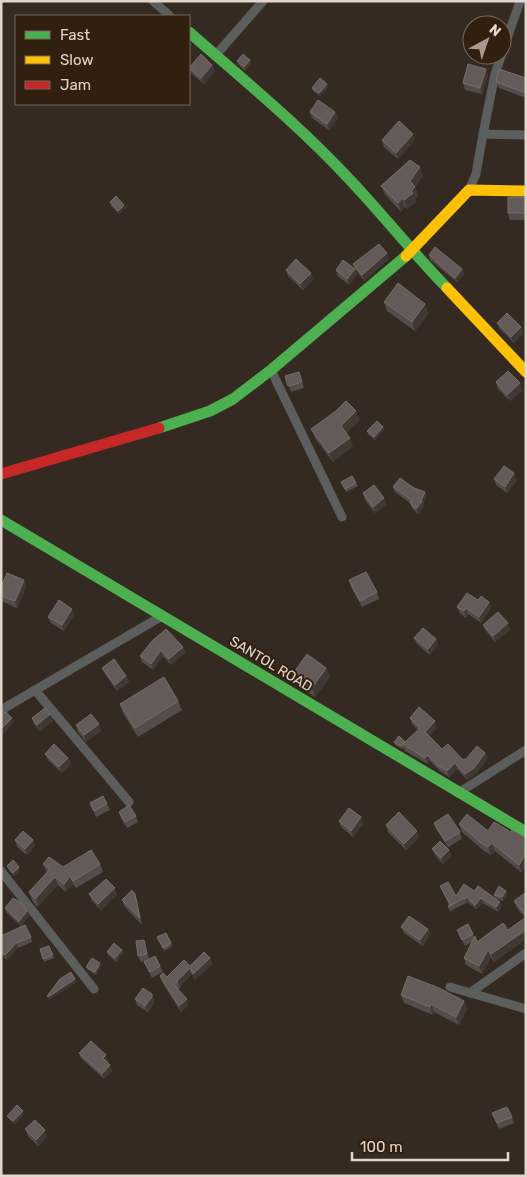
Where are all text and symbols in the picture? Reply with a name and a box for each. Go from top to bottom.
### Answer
legend [15,15,190,105]
north arrow [462,15,512,65]
text: N [486,21,504,40]
text: Fast [60,26,90,44]
text: Slow [60,51,93,69]
text: Jam [60,76,91,94]
street label: SANTOL ROAD [227,633,315,695]
scale bar [352,1130,508,1162]
text: 100 m [360,1138,402,1156]

